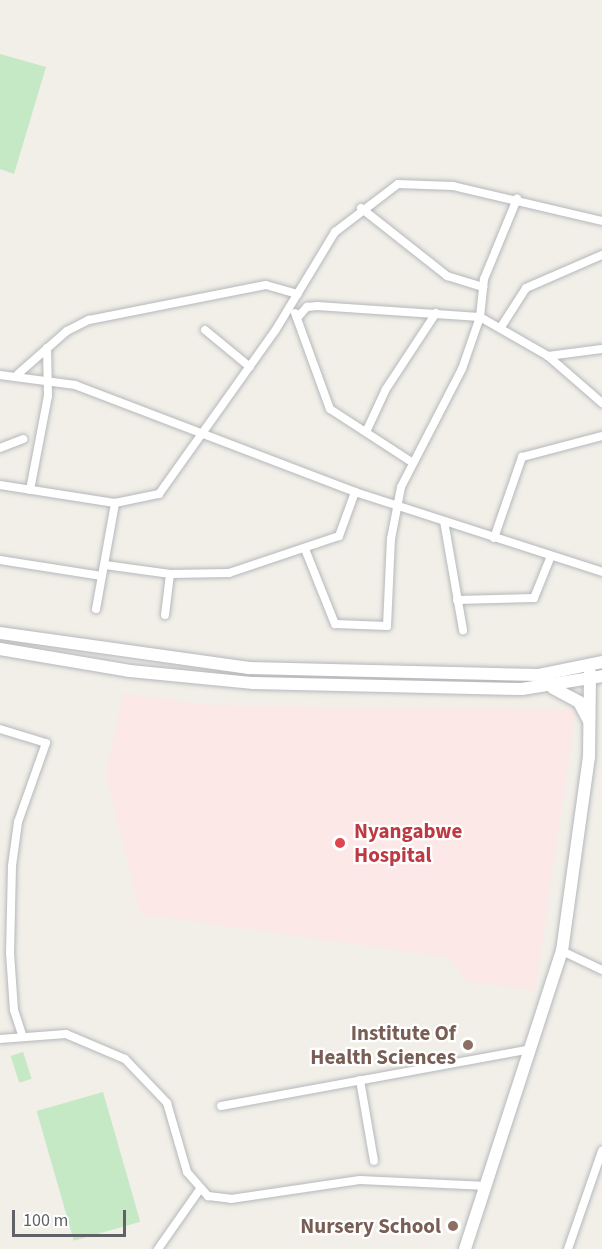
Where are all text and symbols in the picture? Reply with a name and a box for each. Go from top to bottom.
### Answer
place label: Nyangabwe Hospital [354,818,462,868]
marker: Nyangabwe Hospital [331,834,349,852]
place label: Institute Of Health Sciences [310,1020,456,1070]
marker: Institute Of Health Sciences [461,1038,475,1052]
scale bar [15,1198,129,1236]
text: 100 m [23,1208,68,1233]
place label: Nursery School [300,1213,441,1239]
marker: Nursery School [446,1219,460,1233]

